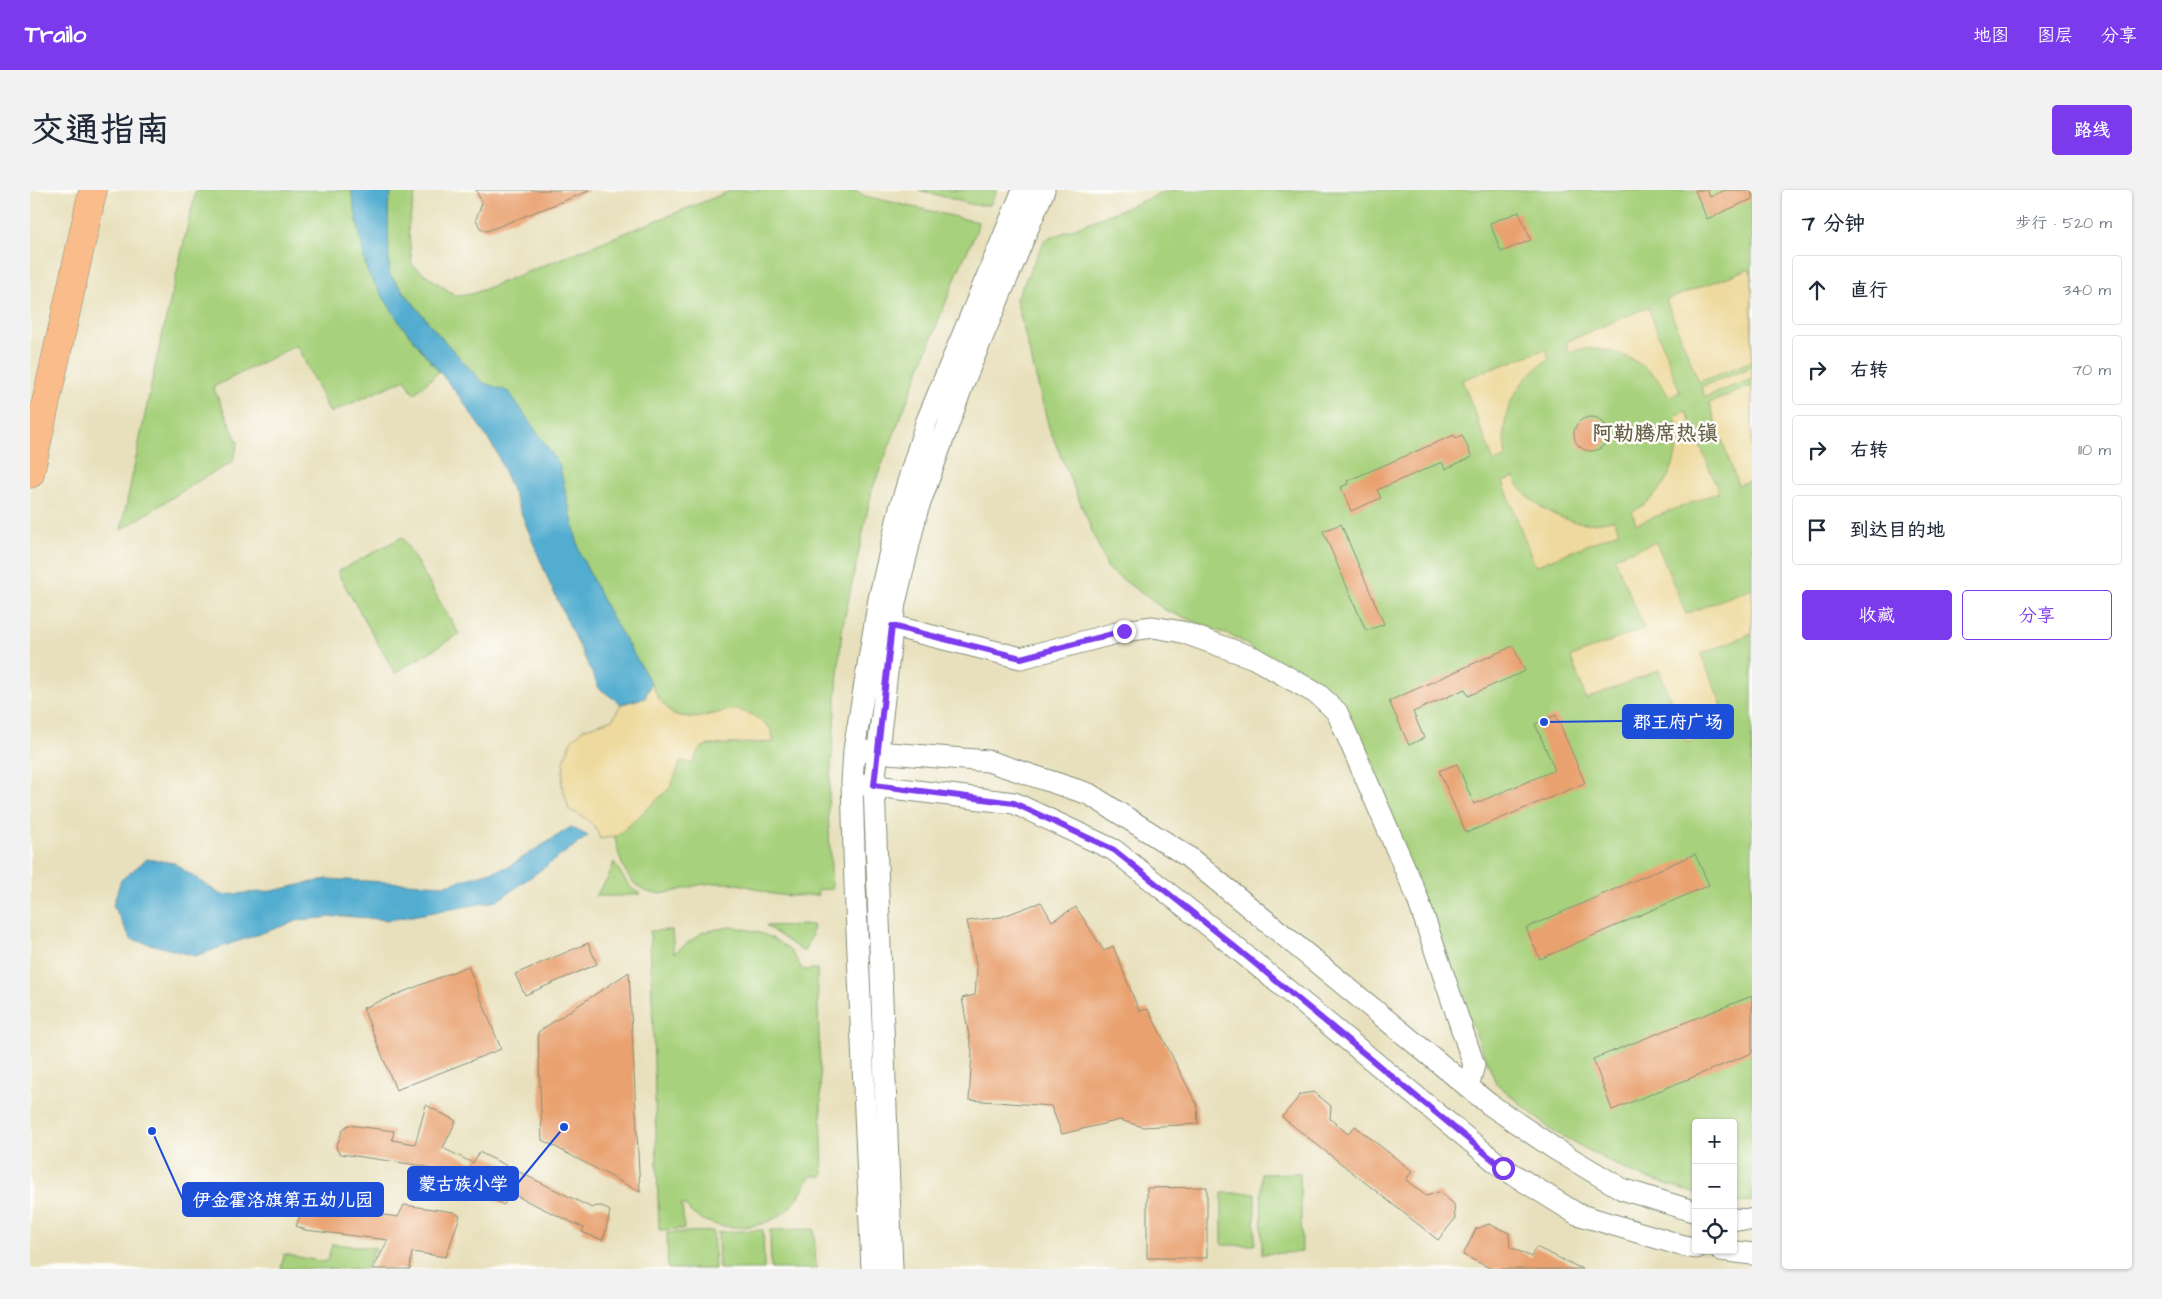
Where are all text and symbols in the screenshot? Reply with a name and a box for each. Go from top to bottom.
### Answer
text: Trailo [25,18,86,52]
text: 地图 [1973,23,2009,48]
text: 图层 [2037,23,2073,48]
text: 分享 [2101,23,2137,48]
button: 路线 [2052,105,2132,155]
text: 交通指南 [30,106,170,155]
text: 7 分钟 [1802,209,1865,238]
text: 步行 · 520 m [2015,212,2112,234]
icon: ahead [1803,276,1831,304]
text: 直行 [1850,277,1888,304]
text: 340 m [2063,279,2111,301]
icon: right [1803,356,1831,384]
text: 右转 [1850,357,1888,384]
text: 70 m [2072,359,2111,381]
district label: 阿勒腾席热镇 [1592,419,1718,448]
icon: right [1803,436,1831,464]
text: 右转 [1850,437,1888,464]
text: 110 m [2078,439,2111,461]
icon: arrive [1803,516,1831,544]
text: 到达目的地 [1850,517,1945,544]
button: 收藏 [1802,590,1952,640]
button: 分享 [1962,590,2112,640]
route end [1113,620,1136,643]
callout: 郡王府广场 [1623,705,1733,738]
text: 郡王府广场 [1633,710,1723,735]
map controls [1692,1119,1737,1254]
button: + [1692,1119,1737,1164]
route start [1492,1157,1515,1180]
button: − [1692,1164,1737,1209]
callout: 蒙古族小学 [408,1167,518,1200]
text: 蒙古族小学 [418,1172,508,1197]
callout: 伊金霍洛旗第五幼儿园 [183,1183,383,1216]
text: 伊金霍洛旗第五幼儿园 [193,1188,373,1213]
button: locate [1692,1209,1737,1254]

